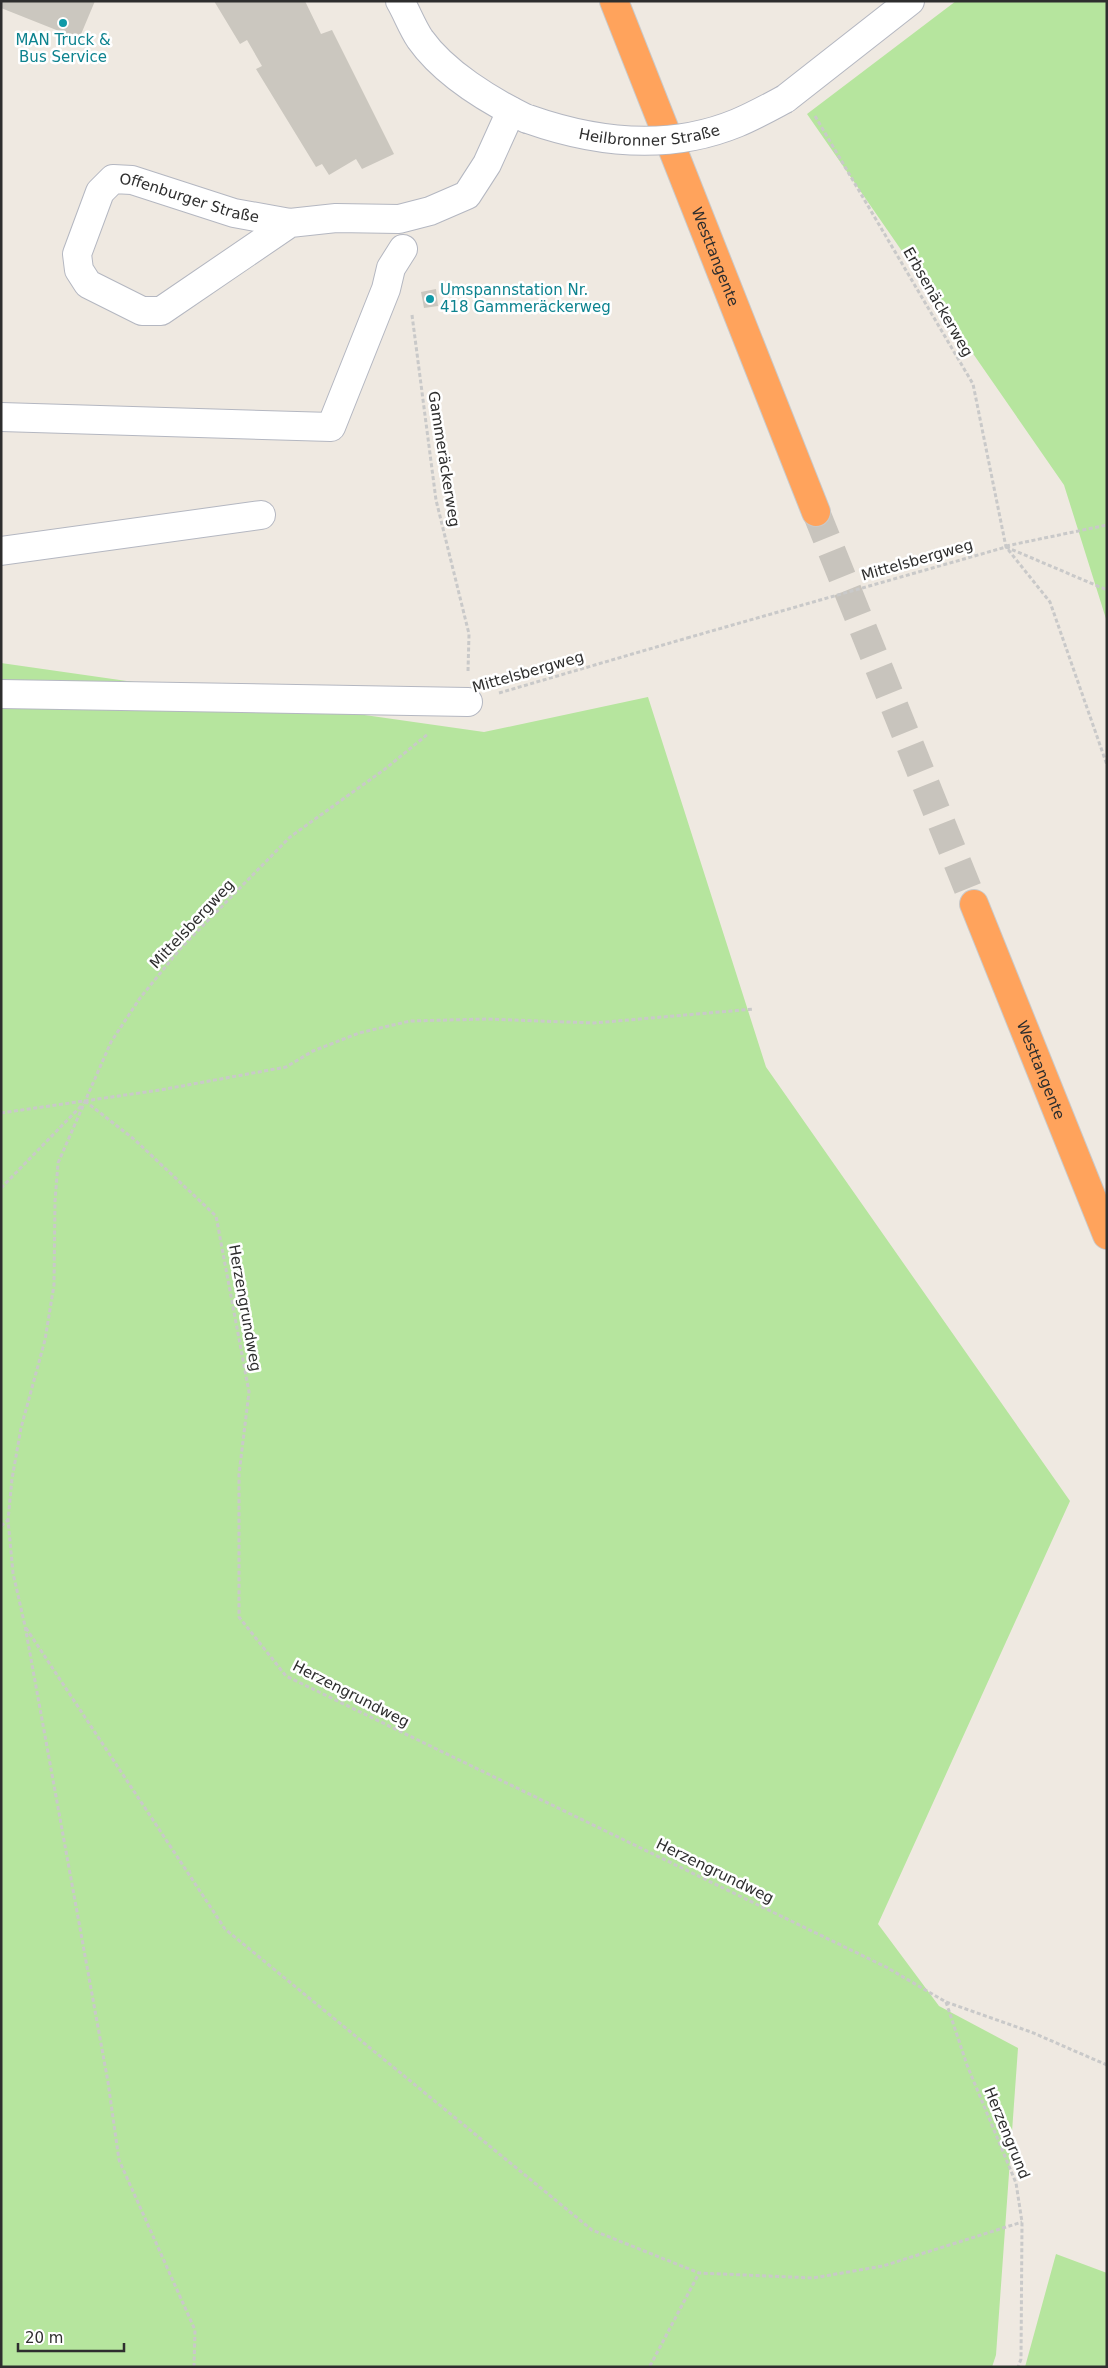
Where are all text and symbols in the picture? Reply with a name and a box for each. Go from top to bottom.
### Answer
marker: MAN Truck & Bus Service [57,17,69,29]
place label: MAN Truck & Bus Service [15,31,111,66]
street label: Heilbronner Straße [577,121,722,150]
street label: Offenburger Straße [119,170,261,226]
street label: Westtangente [687,205,743,309]
street label: Erbsenäckerweg [899,244,977,360]
place label: Umspannstation Nr. 418 Gammeräckerweg [440,281,611,316]
marker: Umspannstation Nr. 418 Gammeräckerweg [424,293,436,305]
street label: Gammeräckerweg [424,390,464,528]
street label: Mittelsbergweg [859,535,975,585]
street label: Mittelsbergweg [470,647,586,697]
street label: Mittelsbergweg [146,876,238,972]
street label: Westtangente [1013,1018,1069,1122]
street label: Herzengrundweg [225,1243,265,1373]
street label: Herzengrundweg [290,1657,412,1731]
street label: Herzengrundweg [653,1835,777,1907]
street label: Herzengrund [980,2084,1034,2182]
scale bar [18,2320,124,2352]
text: 20 m [25,2329,63,2347]

